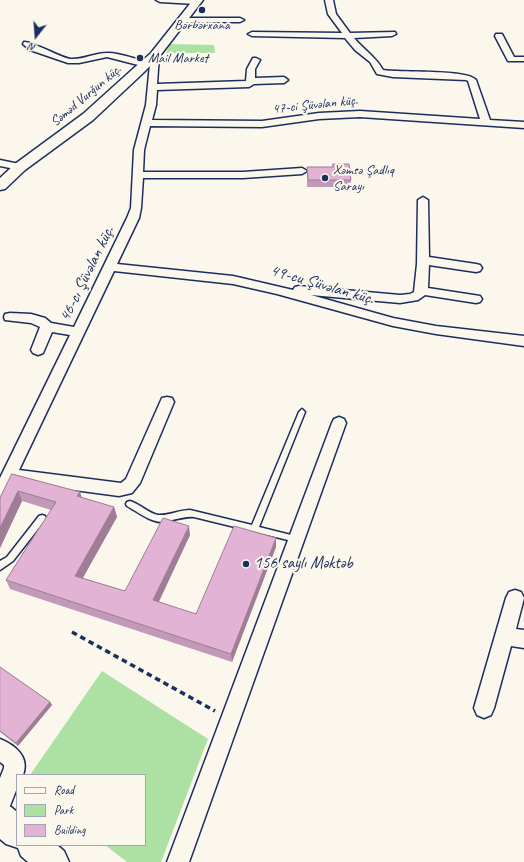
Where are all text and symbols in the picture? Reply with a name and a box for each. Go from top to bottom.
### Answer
marker: Bərbərxana [197,5,207,15]
north arrow [16,16,56,56]
place label: Bərbərxana [174,17,230,33]
text: N [27,40,38,55]
place label: Mail Market [148,50,208,66]
marker: Mail Market [135,53,145,63]
street label: Səməd Vurğun küç. [47,62,125,130]
street label: 47-ci Şüvəlan küç. [272,92,358,118]
place label: Xəmsə Şadlıq Sarayı [333,162,394,194]
marker: Xəmsə Şadlıq Sarayı [320,173,330,183]
street label: 46-cı Şüvəlan küç. [55,223,119,325]
street label: 49-cu Şüvəlan küç. [268,260,376,310]
place label: 156 saylı Məktəb [254,554,353,574]
marker: 156 saylı Məktəb [241,559,251,569]
legend [16,774,146,846]
text: Road [54,782,74,798]
text: Park [54,802,73,818]
text: Building [54,822,86,838]

